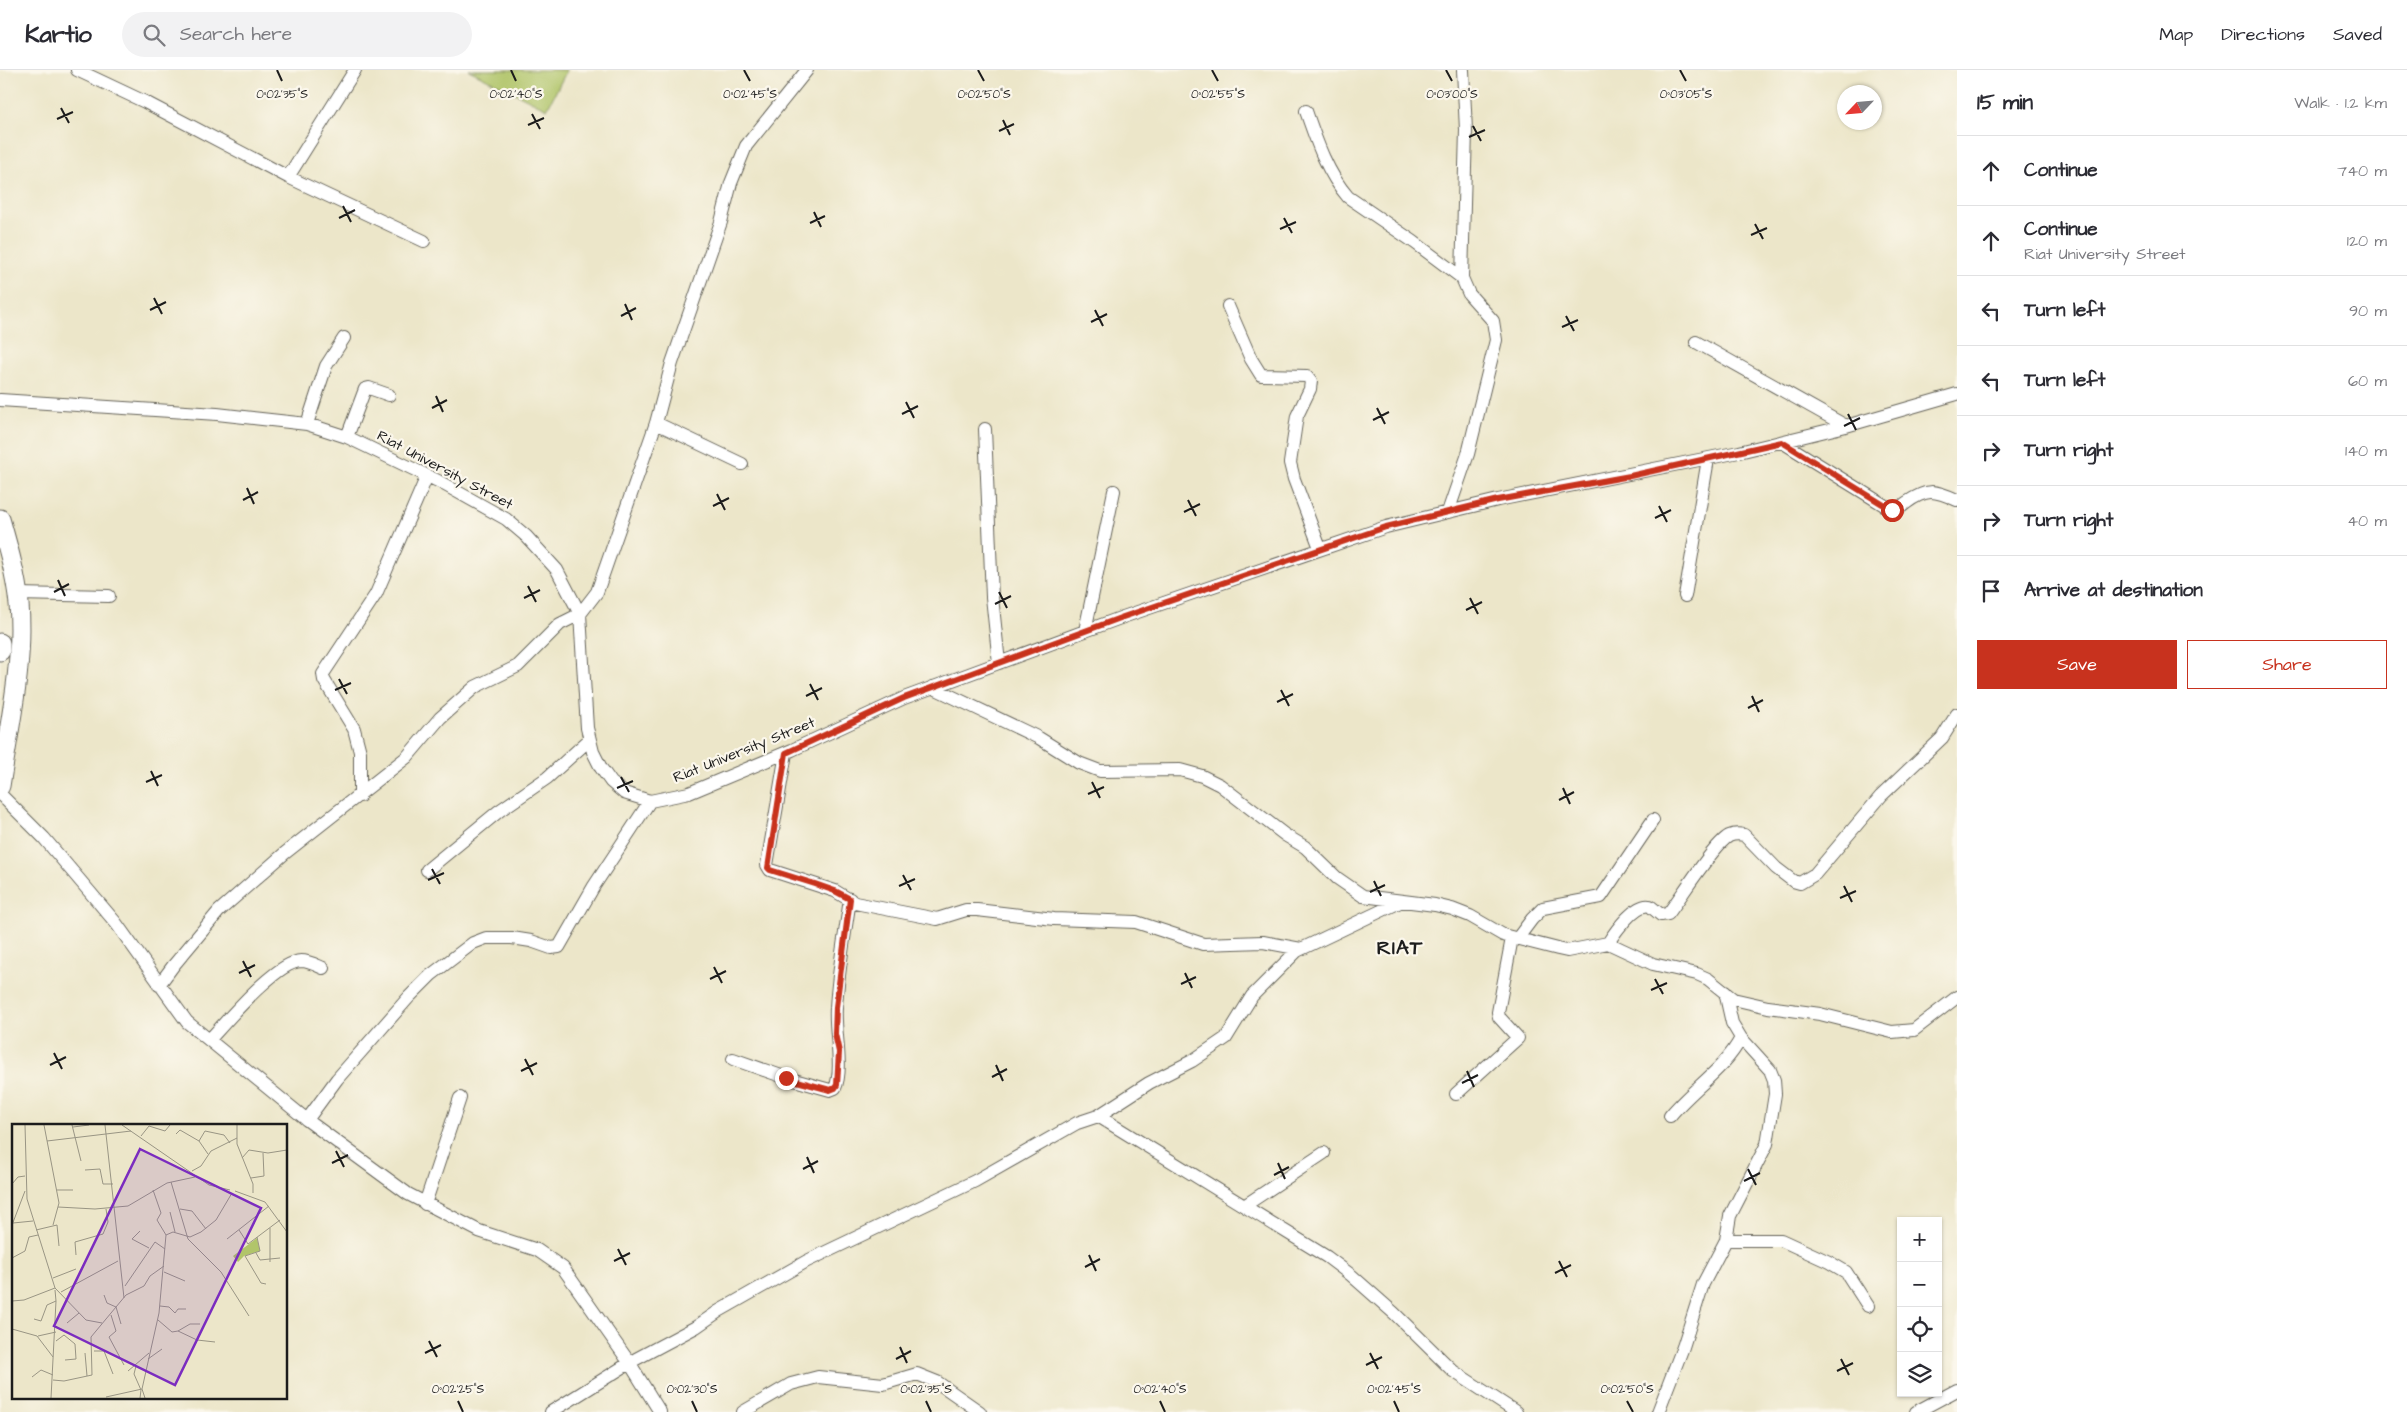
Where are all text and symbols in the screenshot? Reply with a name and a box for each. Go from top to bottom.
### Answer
search box [122,12,472,57]
text: Kartio [25,18,92,52]
icon: search [140,21,168,49]
text: Search here [180,21,292,48]
text: Map [2159,22,2193,47]
text: Directions [2221,22,2305,47]
text: Saved [2333,22,2382,47]
north arrow [1837,85,1882,130]
text: 0°02'35"S [256,86,308,103]
text: 0°02'40"S [490,86,543,103]
text: 0°02'45"S [723,86,777,103]
text: 0°02'50"S [957,86,1011,103]
text: 0°02'55"S [1191,86,1245,103]
text: 0°03'00"S [1426,86,1478,103]
text: 0°03'05"S [1660,86,1713,103]
text: 15 min [1977,88,2033,117]
text: Walk · 1.2 km [2294,92,2387,114]
icon: ahead [1977,157,2005,185]
text: Continue [2024,157,2098,184]
text: 740 m [2337,160,2387,182]
text: Continue [2024,216,2098,243]
icon: ahead [1977,227,2005,255]
text: 120 m [2347,230,2387,252]
text: Riat University Street [2024,243,2186,265]
icon: left [1977,297,2005,325]
text: Turn left [2024,297,2105,324]
text: 90 m [2349,300,2387,322]
icon: left [1977,367,2005,395]
text: Turn left [2024,367,2105,394]
text: 60 m [2348,370,2387,392]
street label: Riat University Street [373,425,517,516]
icon: right [1977,437,2005,465]
text: Turn right [2024,437,2113,464]
text: 140 m [2345,440,2387,462]
route start [1881,499,1904,522]
icon: right [1977,507,2005,535]
text: Turn right [2024,507,2113,534]
text: 40 m [2347,510,2387,532]
icon: arrive [1977,577,2005,605]
text: Arrive at destination [2024,577,2203,604]
button: Save [1977,640,2177,689]
button: Share [2187,640,2387,689]
street label: Riat University Street [670,712,818,789]
district label: RIAT [1377,934,1423,962]
route end [775,1067,798,1090]
inset map [12,1124,288,1400]
map controls [1897,1217,1942,1397]
button: + [1897,1217,1942,1262]
button: − [1897,1262,1942,1307]
button: locate [1897,1307,1942,1352]
button: layers [1897,1352,1942,1397]
text: 0°02'25"S [432,1381,485,1398]
text: 0°02'30"S [667,1381,718,1398]
text: 0°02'35"S [900,1381,952,1398]
text: 0°02'40"S [1134,1381,1187,1398]
text: 0°02'45"S [1367,1381,1421,1398]
text: 0°02'50"S [1600,1381,1654,1398]

